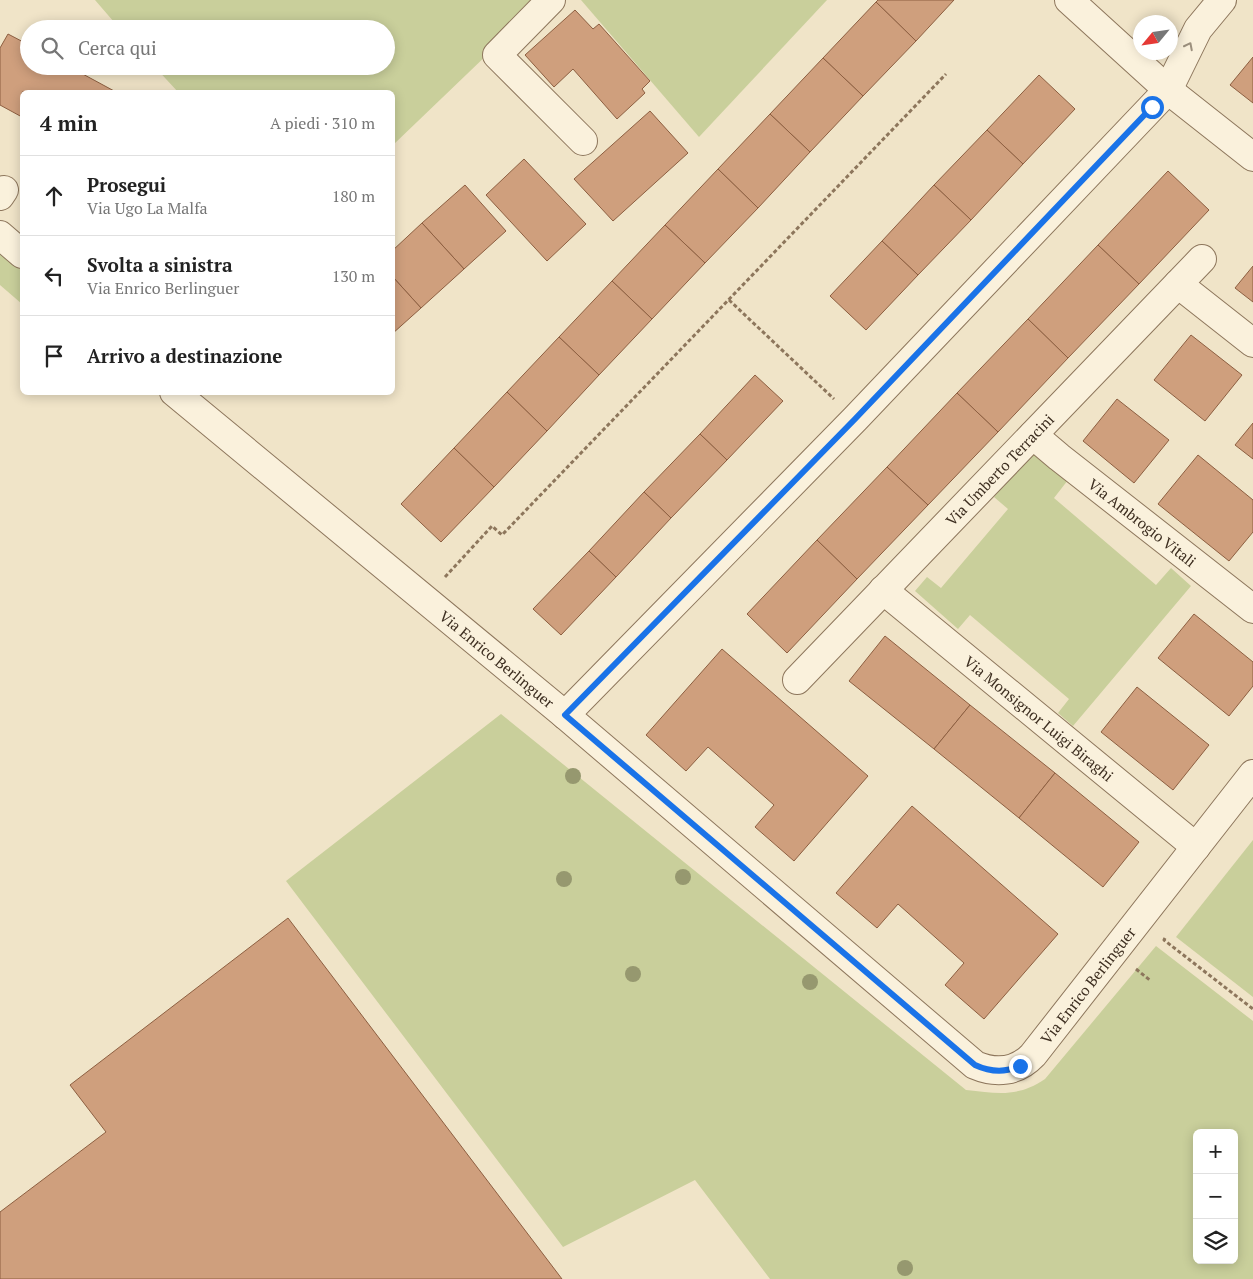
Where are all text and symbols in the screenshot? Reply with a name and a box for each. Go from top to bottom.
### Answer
north arrow [1133,15,1178,60]
search box [20,20,395,75]
icon: search [38,34,66,62]
text: Cerca qui [78,35,157,60]
one-way arrow [1183,42,1193,51]
route start [1141,96,1164,119]
text: 4 min [40,109,97,137]
text: A piedi · 310 m [270,112,375,134]
text: Prosegui [87,172,166,197]
icon: ahead [40,182,68,210]
text: 180 m [332,185,375,207]
text: Via Ugo La Malfa [87,197,208,219]
text: Svolta a sinistra [87,252,233,277]
icon: left [40,262,68,290]
text: 130 m [332,265,375,287]
text: Via Enrico Berlinguer [87,277,239,299]
icon: arrive [40,342,68,370]
text: Arrivo a destinazione [87,343,282,368]
street label: Via Umberto Terracini [941,409,1058,530]
street label: Via Ambrogio Vitali [1084,474,1201,571]
street label: Via Enrico Berlinguer [436,606,559,712]
street label: Via Monsignor Luigi Biraghi [960,651,1118,785]
street label: Via Enrico Berlinguer [1036,923,1140,1048]
route end [1009,1055,1032,1078]
map controls [1193,1129,1238,1264]
button: + [1193,1129,1238,1174]
button: − [1193,1174,1238,1219]
button: layers [1193,1219,1238,1264]

